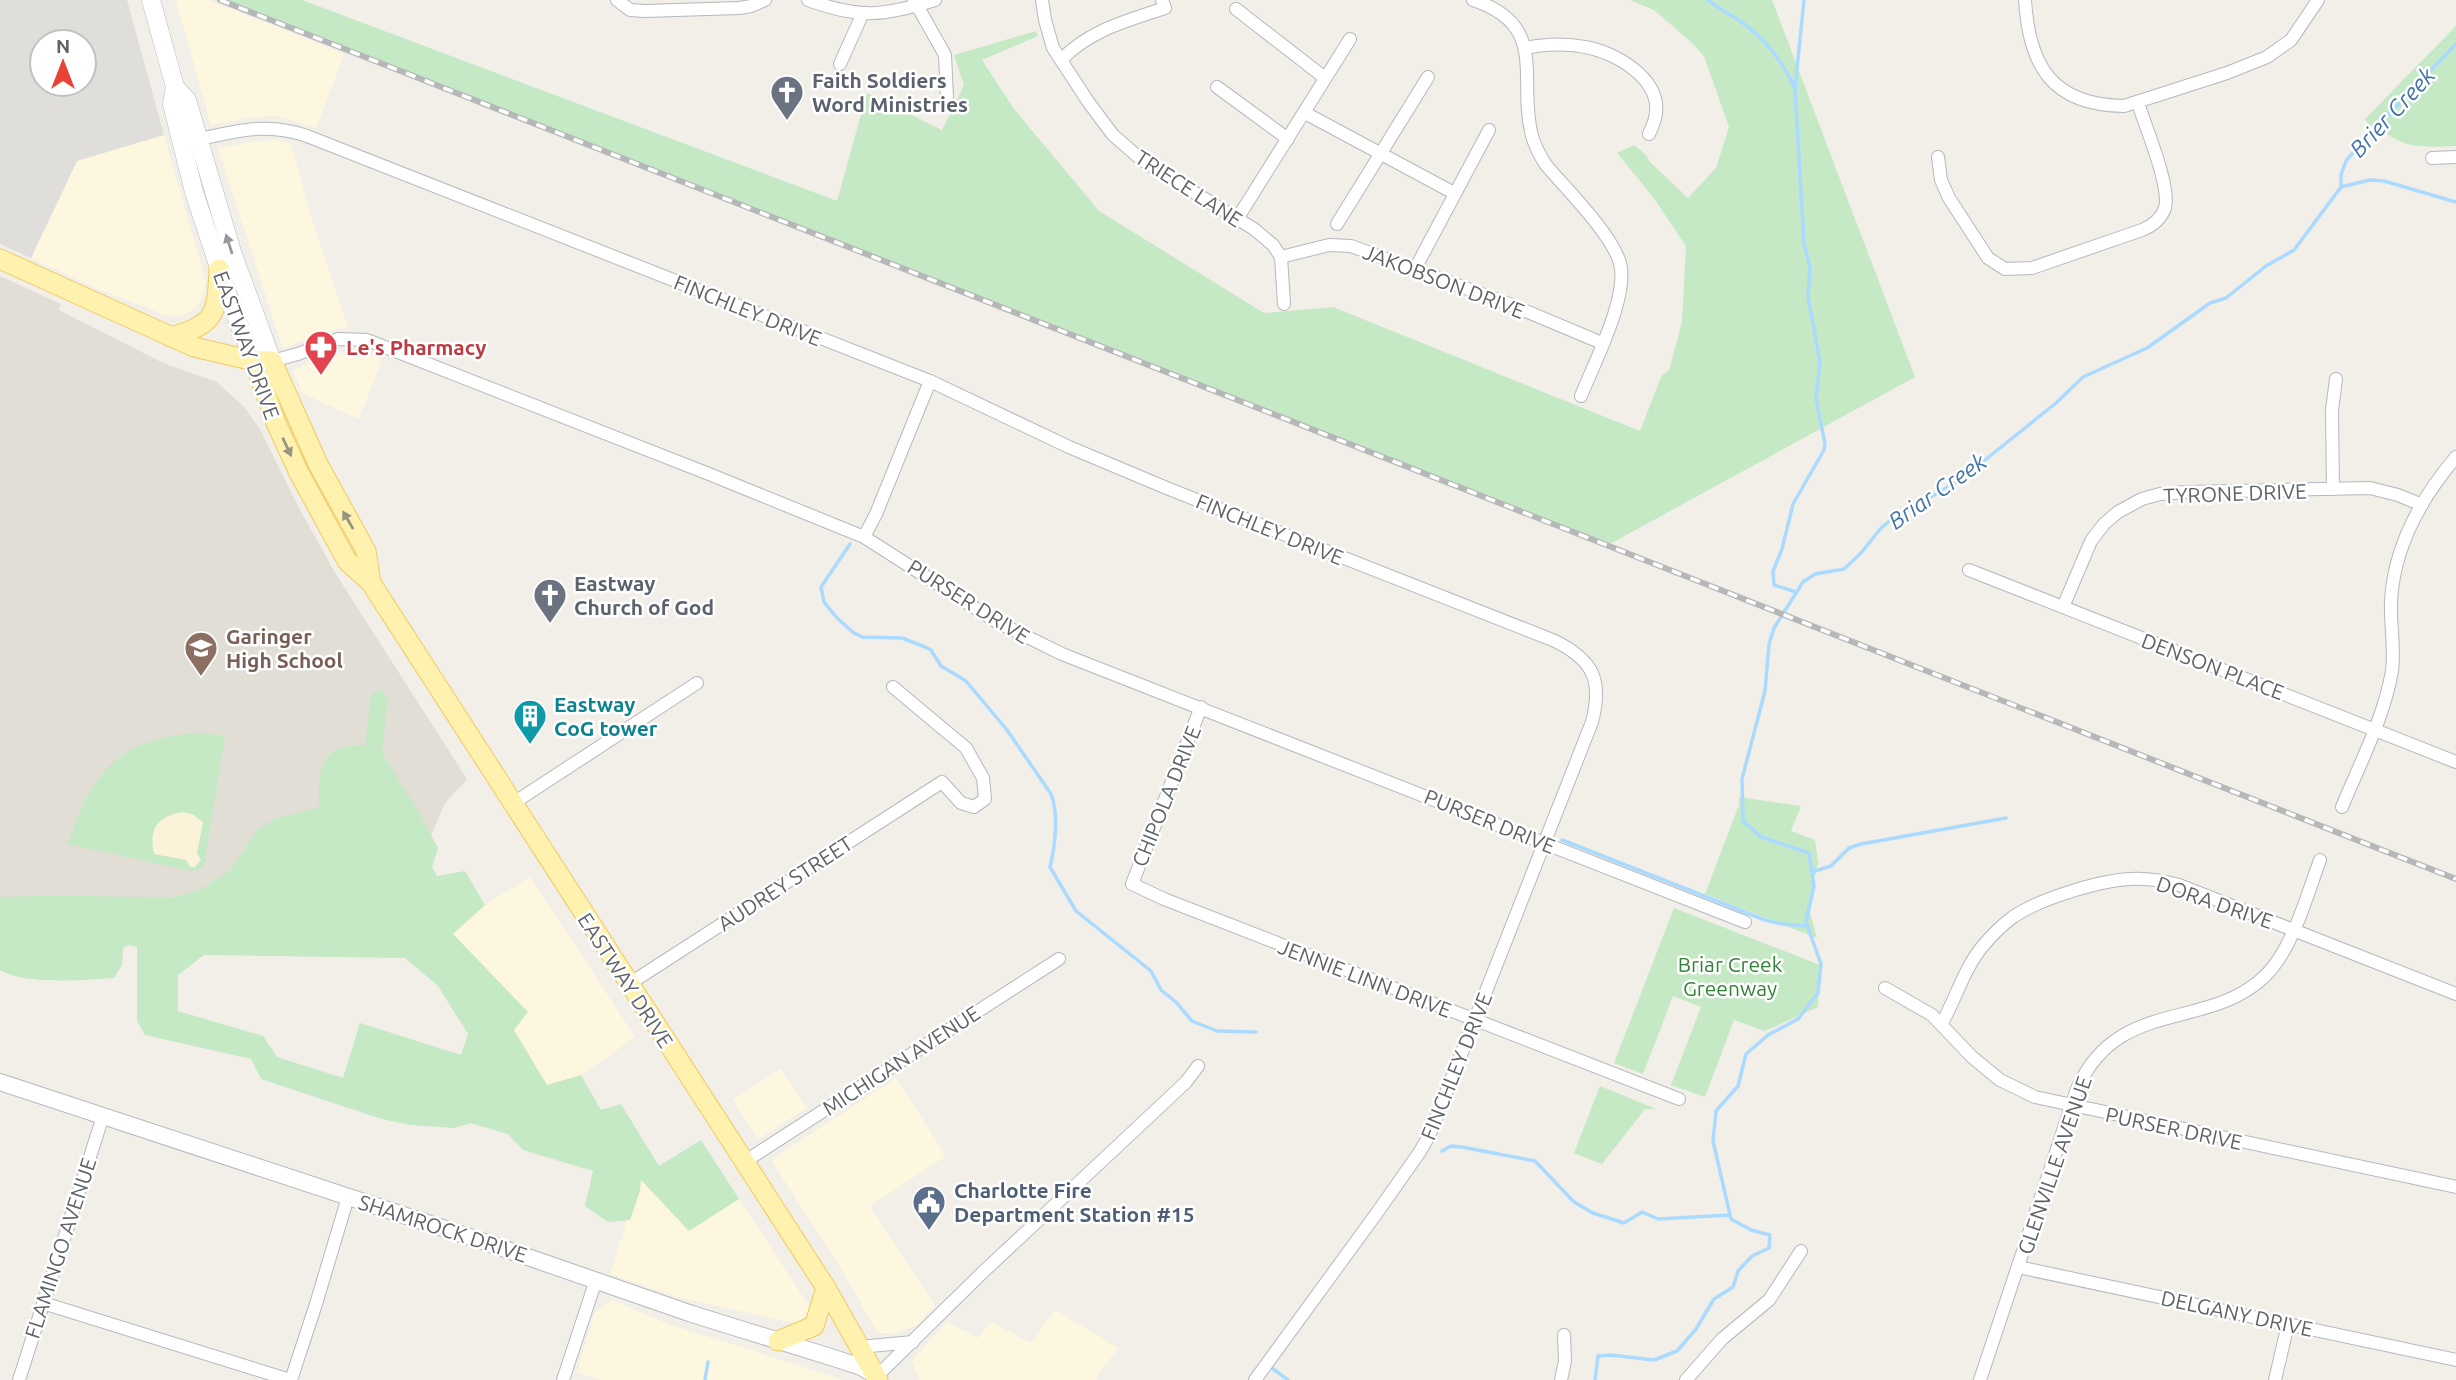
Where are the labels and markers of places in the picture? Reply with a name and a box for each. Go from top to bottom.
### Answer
place label: Faith Soldiers Word Ministries [812,68,968,116]
church icon: Faith Soldiers Word Ministries [768,73,806,122]
pharmacy icon: Le's Pharmacy [302,328,340,377]
place label: Le's Pharmacy [346,335,486,359]
place label: Eastway Church of God [574,571,714,619]
church icon: Eastway Church of God [531,576,569,625]
place label: Garinger High School [226,624,343,672]
school or university icon: Garinger High School [182,629,220,678]
place label: Eastway CoG tower [554,692,658,740]
building icon: Eastway CoG tower [511,697,549,746]
place label: Charlotte Fire Department Station #15 [954,1178,1195,1226]
public building icon: Charlotte Fire Department Station #15 [910,1183,948,1232]

